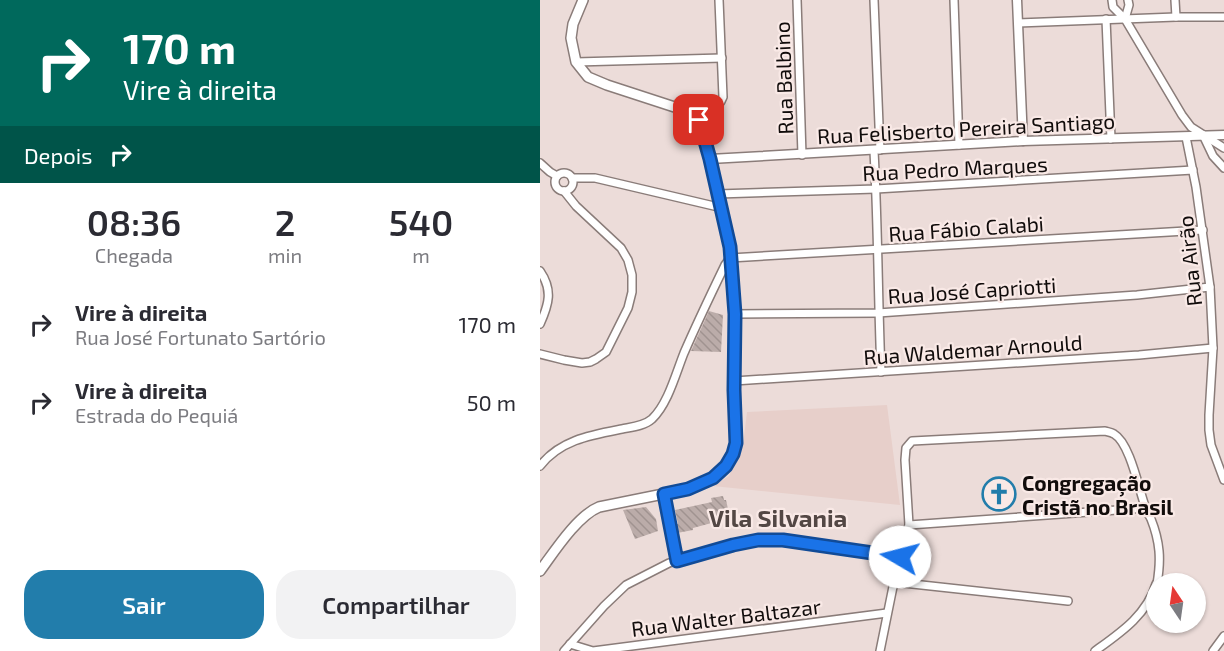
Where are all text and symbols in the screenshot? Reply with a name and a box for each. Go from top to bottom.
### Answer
street label: Rua Balbino [769,21,797,135]
text: 170 m [123,22,236,72]
icon: right [24,24,102,102]
text: Vire à direita [123,73,277,105]
pin [673,94,724,145]
icon: arrive [682,103,715,136]
street label: Rua Felisberto Pereira Santiago [816,108,1116,148]
icon: right [104,138,137,171]
text: Depois [24,142,92,168]
street label: Rua Pedro Marques [862,151,1048,185]
text: 08:36 [87,200,181,243]
text: 2 [275,200,295,243]
text: 540 [389,200,453,243]
street label: Rua Fábio Calabi [887,210,1045,246]
street label: Rua Airão [1172,215,1206,307]
text: Chegada [95,243,173,267]
text: min [268,243,302,267]
text: m [412,243,430,267]
street label: Rua José Capriotti [887,272,1057,308]
text: Vire à direita [75,299,207,325]
icon: right [24,308,57,341]
text: 170 m [459,311,516,337]
text: Rua José Fortunato Sartório [75,325,326,349]
street label: Rua Waldemar Arnould [863,329,1083,369]
text: Vire à direita [75,377,207,403]
icon: right [24,386,57,419]
text: 50 m [467,389,516,415]
text: Estrada do Pequiá [75,403,238,427]
place label: Congregação Cristã no Brasil [1022,470,1173,519]
church icon: Congregação Cristã no Brasil [981,476,1017,512]
district label: Vila Silvania [709,503,847,532]
position arrow [868,525,932,589]
button: Sair [24,570,264,639]
button: Compartilhar [276,570,516,639]
north arrow [1146,573,1206,633]
map controls [1146,573,1206,633]
street label: Rua Walter Baltazar [630,593,823,641]

